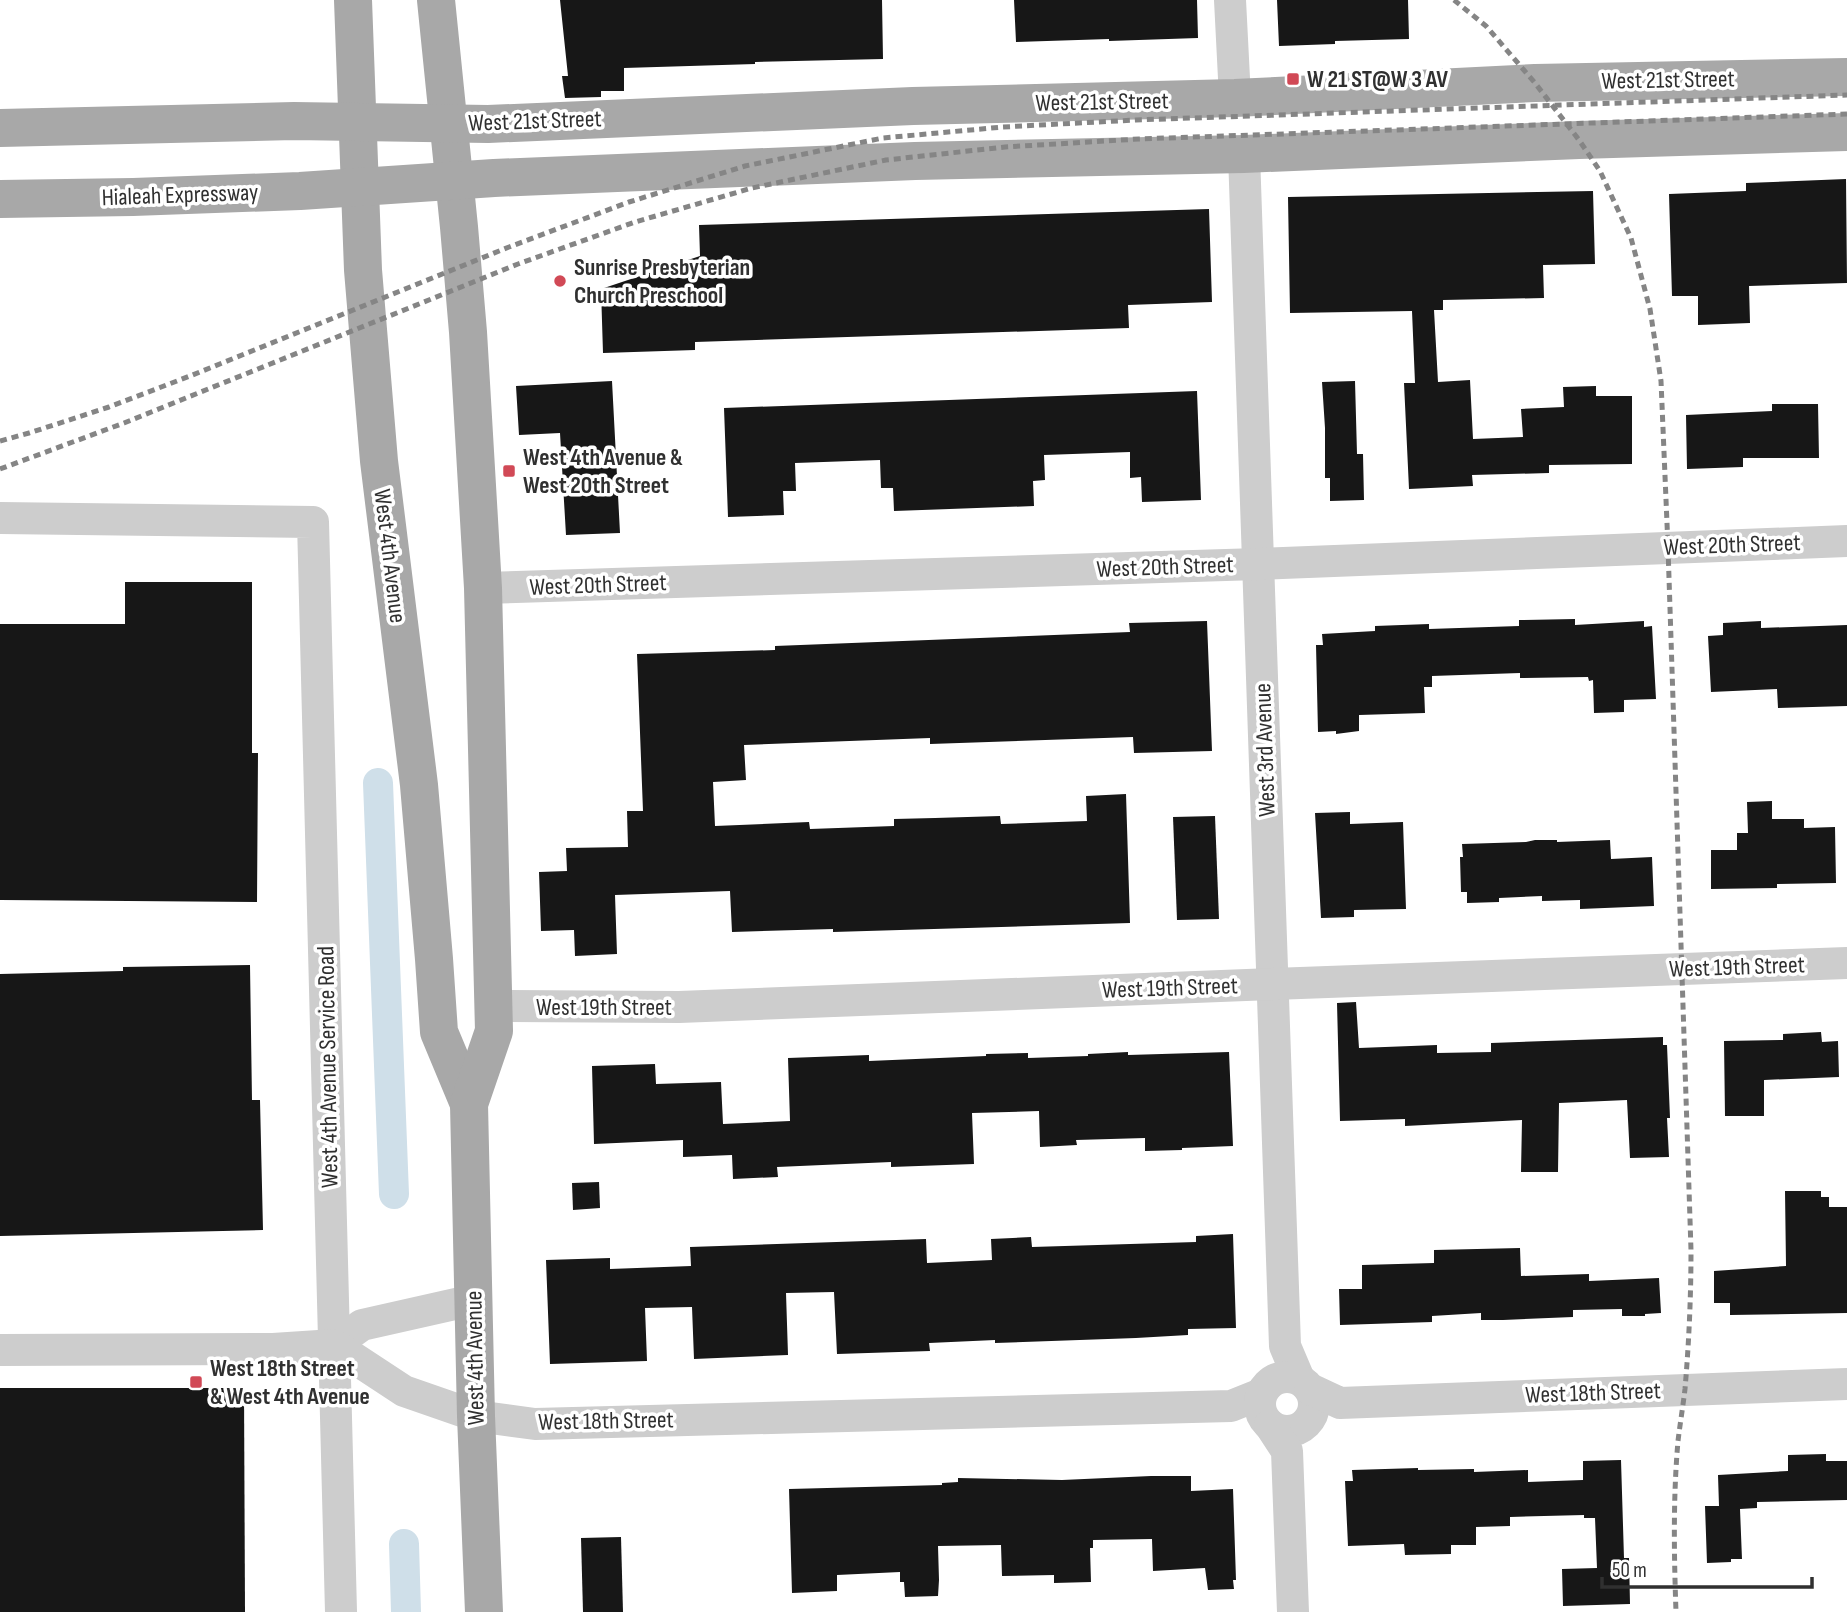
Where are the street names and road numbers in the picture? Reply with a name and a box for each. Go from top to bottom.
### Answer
street label: West 21st Street [1601,64,1735,96]
street label: West 21st Street [1035,86,1169,118]
street label: West 21st Street [468,104,602,138]
street label: Hialeah Expressway [101,178,259,212]
street label: West 4th Avenue [367,487,413,625]
street label: West 20th Street [1663,528,1801,562]
street label: West 20th Street [1096,550,1234,584]
street label: West 20th Street [529,568,667,602]
street label: West 3rd Avenue [1248,683,1282,817]
street label: West 4th Avenue Service Road [311,946,345,1188]
street label: West 19th Street [1669,950,1805,984]
street label: West 19th Street [1102,971,1238,1005]
street label: West 19th Street [536,993,672,1022]
street label: West 4th Avenue [459,1290,491,1426]
street label: West 18th Street [1525,1376,1661,1410]
street label: West 18th Street [538,1405,674,1437]

